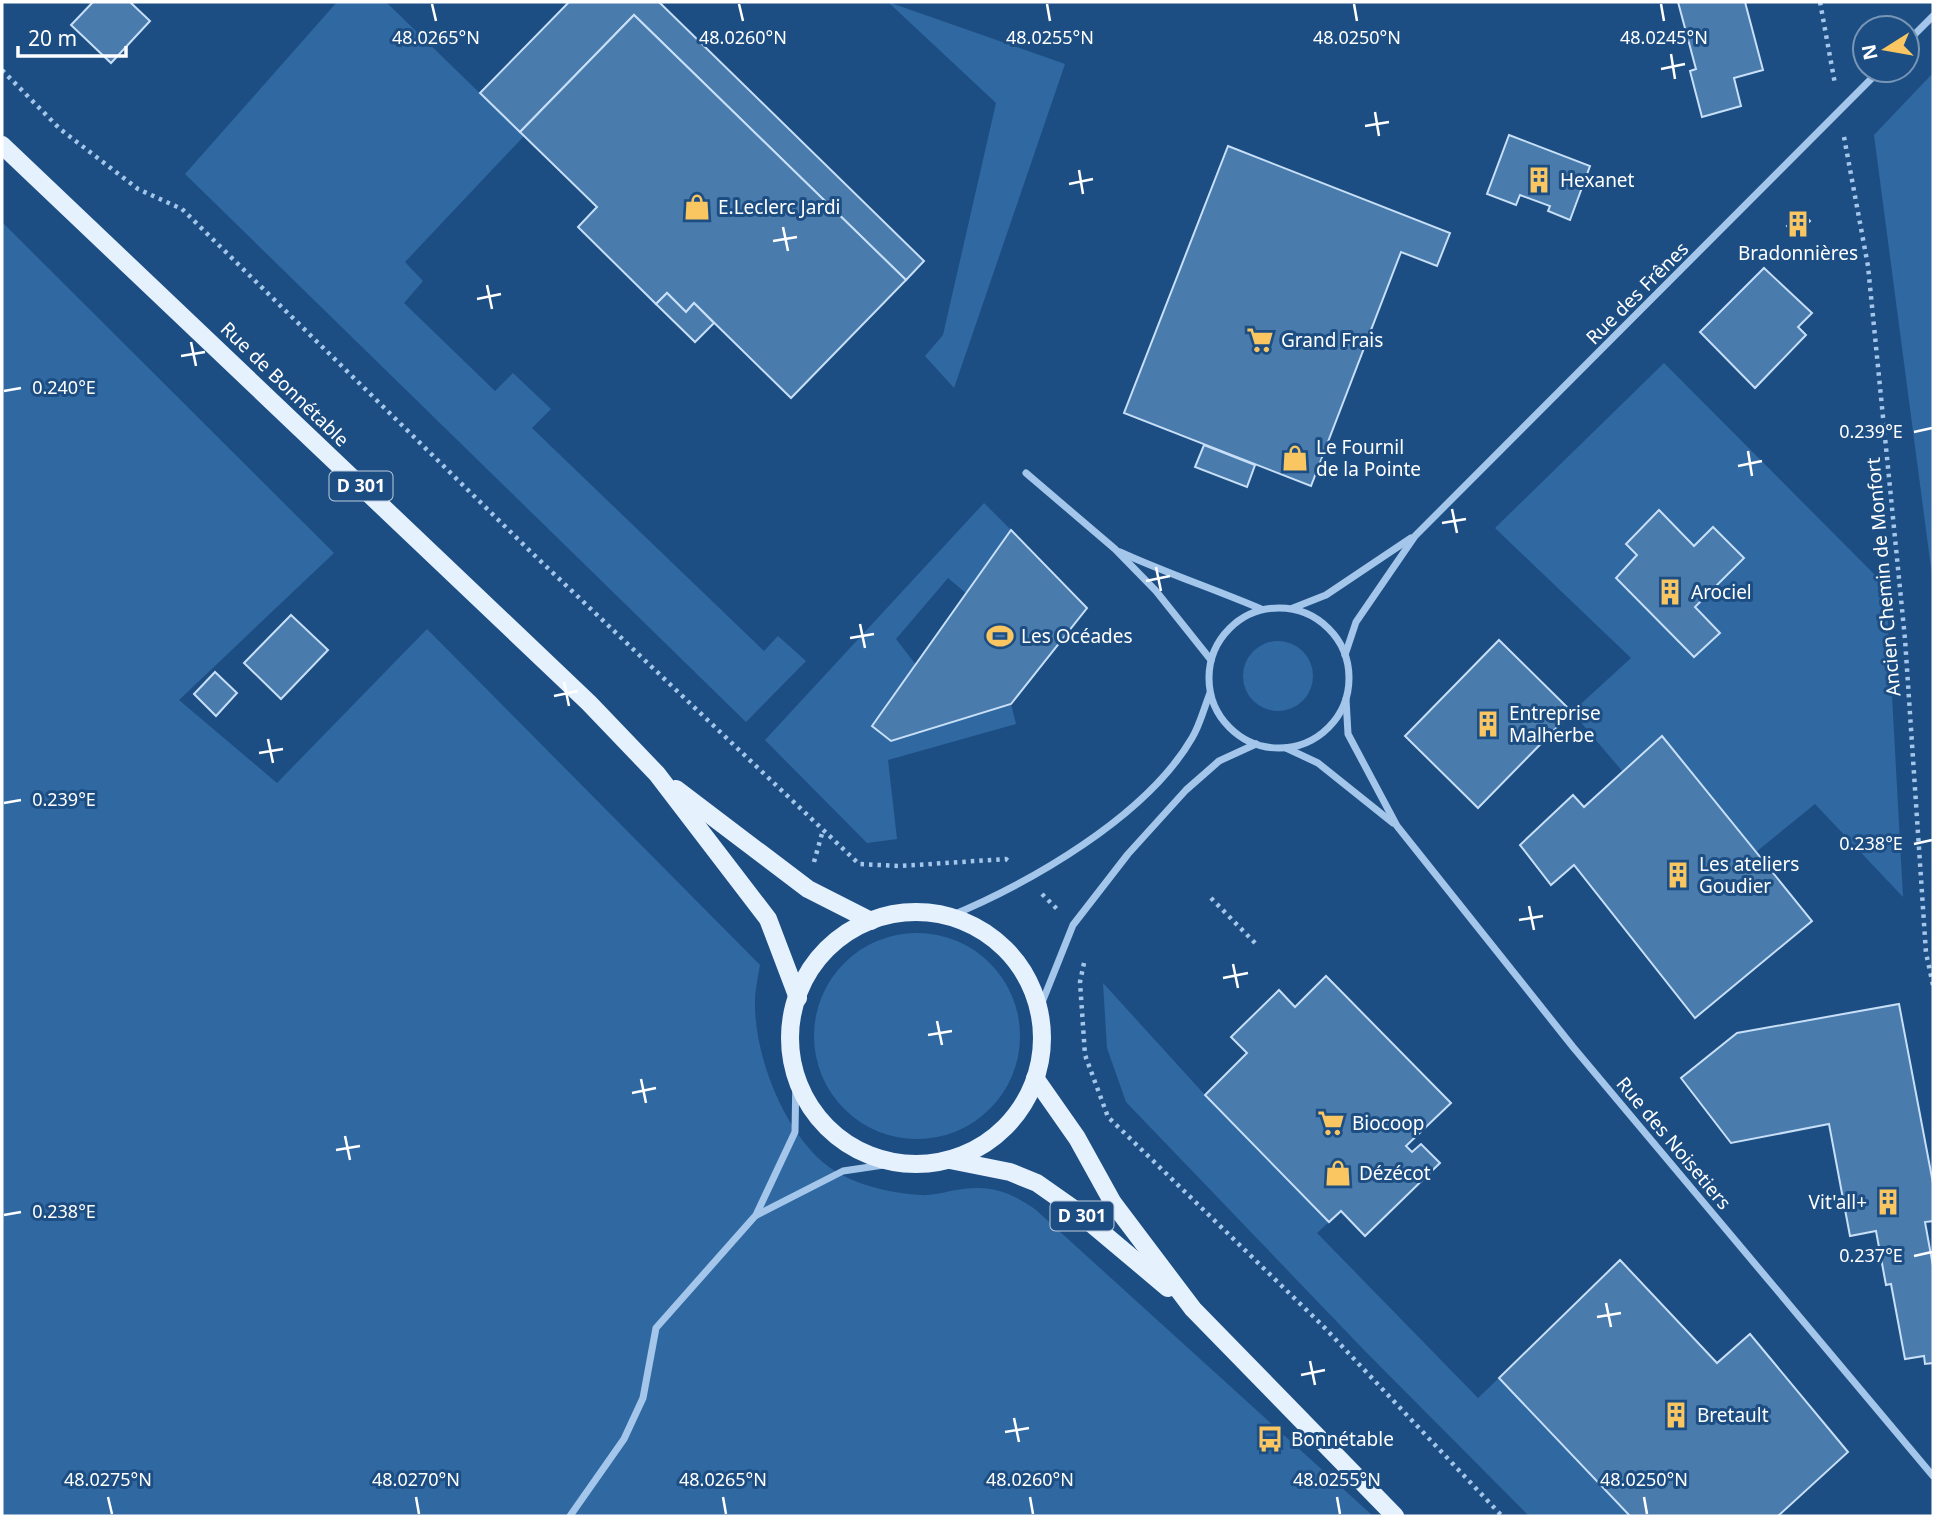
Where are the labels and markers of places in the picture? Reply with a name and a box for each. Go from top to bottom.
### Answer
building icon: Hexanet [1524,165,1554,195]
place label: Hexanet [1560,167,1635,193]
shop icon: E.Leclerc Jardi [682,192,712,222]
place label: E.Leclerc Jardi [718,194,841,220]
building icon: Bradonnières [1783,209,1813,239]
place label: Bradonnières [1738,240,1858,266]
supermarket icon: Grand Frais [1245,325,1275,355]
place label: Grand Frais [1281,327,1383,353]
place label: Le Fournil de la Pointe [1316,434,1421,482]
shop icon: Le Fournil de la Pointe [1280,443,1310,473]
building icon: Arociel [1655,577,1685,607]
place label: Arociel [1691,579,1752,605]
sports icon: Les Océades [985,621,1015,651]
place label: Les Océades [1021,623,1133,649]
place label: Entreprise Malherbe [1509,700,1601,748]
building icon: Entreprise Malherbe [1473,709,1503,739]
place label: Les ateliers Goudier [1699,851,1799,899]
building icon: Les ateliers Goudier [1663,860,1693,890]
supermarket icon: Biocoop [1316,1108,1346,1138]
place label: Biocoop [1352,1110,1425,1136]
shop icon: Dézécot [1323,1158,1353,1188]
place label: Dézécot [1359,1160,1431,1186]
building icon: Vit'all+ [1873,1187,1903,1217]
place label: Vit'all+ [1809,1189,1867,1215]
building icon: Bretault [1661,1400,1691,1430]
place label: Bretault [1697,1402,1769,1428]
bus stop icon: Bonnétable [1255,1424,1285,1454]
place label: Bonnétable [1291,1426,1394,1452]

